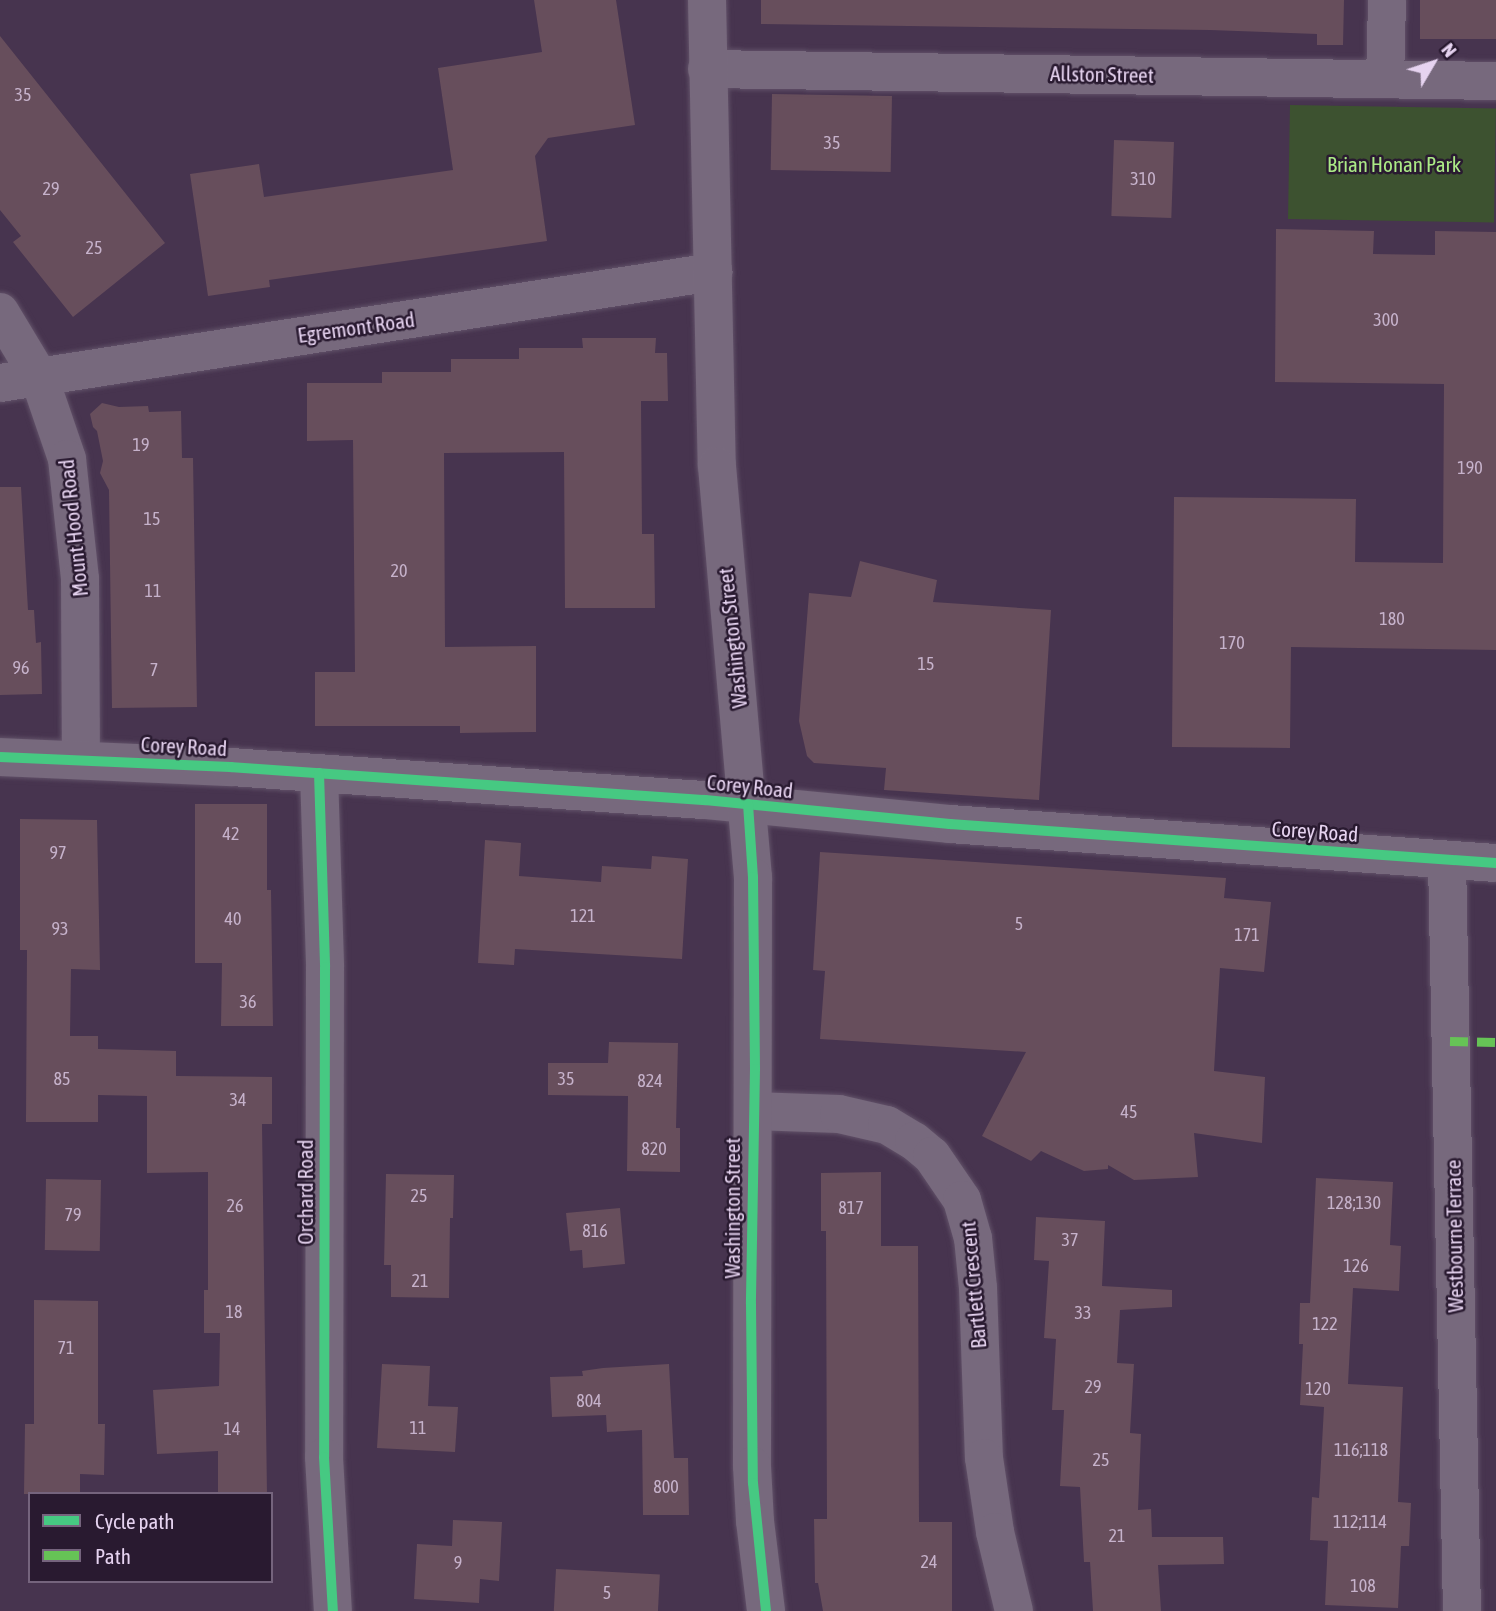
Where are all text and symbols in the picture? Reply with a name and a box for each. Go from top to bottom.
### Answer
north arrow [1398,28,1468,98]
text: N [1437,39,1461,61]
street label: Allston Street [1050,60,1154,88]
house number: 35 [15,84,31,106]
house number: 35 [824,132,840,154]
park label: Brian Honan Park [1327,151,1461,177]
house number: 310 [1130,168,1156,190]
house number: 29 [43,178,59,200]
house number: 25 [86,237,102,259]
street label: Egremont Road [296,306,416,348]
house number: 300 [1373,309,1399,331]
house number: 19 [133,434,149,456]
house number: 190 [1457,457,1483,479]
street label: Mount Hood Road [53,458,93,598]
house number: 15 [144,508,160,530]
house number: 20 [391,560,407,582]
street label: Washington Street [712,567,752,709]
house number: 11 [145,580,161,602]
house number: 180 [1379,608,1405,630]
house number: 170 [1219,632,1245,654]
house number: 15 [918,653,934,675]
house number: 96 [13,657,29,679]
house number: 7 [150,659,158,681]
street label: Corey Road [140,731,228,761]
street label: Corey Road [706,769,794,803]
street label: Corey Road [1271,815,1359,847]
house number: 42 [223,823,239,845]
house number: 97 [50,842,66,864]
house number: 121 [570,905,596,927]
house number: 40 [225,908,241,930]
house number: 5 [1015,913,1023,935]
house number: 93 [52,918,68,940]
house number: 171 [1234,924,1260,946]
house number: 36 [240,991,256,1013]
house number: 85 [54,1068,70,1090]
house number: 35 [558,1068,574,1090]
house number: 824 [637,1070,663,1092]
house number: 34 [230,1089,246,1111]
house number: 45 [1121,1101,1137,1123]
house number: 820 [641,1138,667,1160]
street label: Washington Street [719,1138,745,1278]
street label: Orchard Road [292,1139,318,1245]
street label: Westbourne Terrace [1440,1159,1468,1313]
house number: 25 [411,1185,427,1207]
house number: 128;130 [1327,1192,1381,1214]
house number: 26 [227,1195,243,1217]
house number: 817 [838,1197,864,1219]
house number: 79 [65,1204,81,1226]
house number: 816 [582,1220,608,1242]
street label: Bartlett Crescent [955,1220,991,1350]
house number: 37 [1062,1229,1078,1251]
house number: 126 [1343,1255,1369,1277]
house number: 21 [412,1270,428,1292]
house number: 18 [226,1301,242,1323]
house number: 33 [1075,1302,1091,1324]
house number: 122 [1312,1313,1338,1335]
house number: 71 [58,1337,74,1359]
house number: 29 [1085,1376,1101,1398]
house number: 120 [1305,1378,1331,1400]
house number: 804 [576,1390,602,1412]
house number: 11 [410,1417,426,1439]
house number: 14 [224,1418,240,1440]
house number: 116;118 [1334,1439,1388,1461]
house number: 25 [1093,1449,1109,1471]
house number: 800 [653,1476,679,1498]
legend [28,1492,273,1583]
text: Cycle path [95,1509,174,1533]
house number: 112;114 [1333,1511,1387,1533]
house number: 21 [1109,1525,1125,1547]
text: Path [95,1544,131,1568]
house number: 24 [921,1551,937,1573]
house number: 9 [454,1552,462,1574]
house number: 108 [1350,1575,1376,1597]
house number: 5 [603,1582,611,1604]

